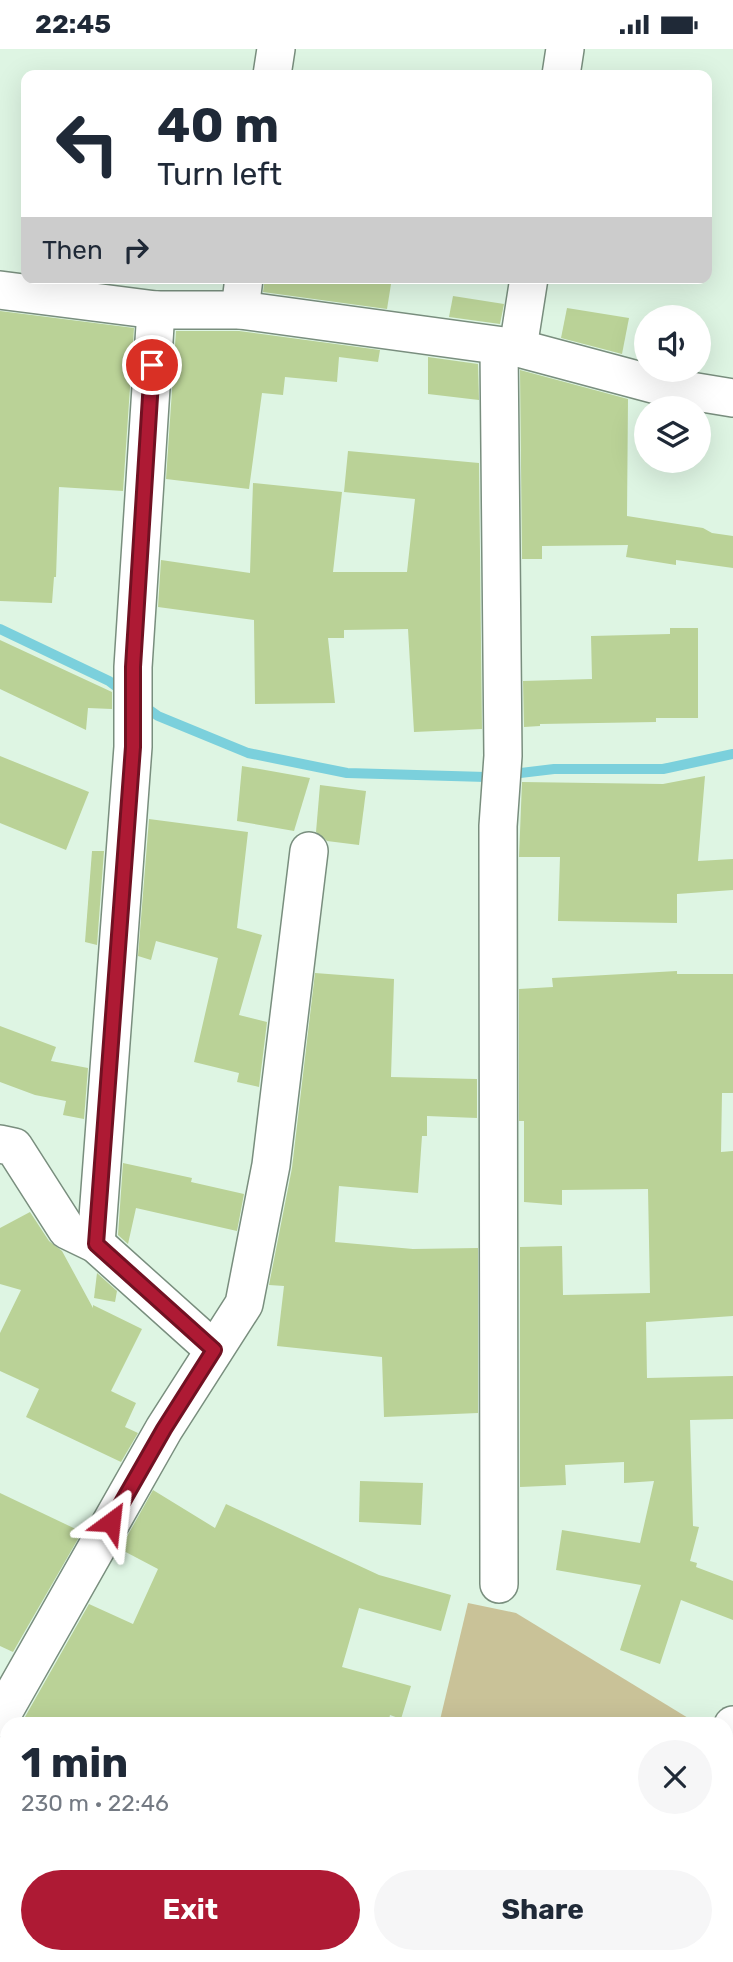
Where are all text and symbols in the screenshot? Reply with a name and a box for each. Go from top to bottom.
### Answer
text: 22:45 [35,9,111,40]
text: 40 m [157,96,279,154]
icon: left [42,98,133,189]
text: Turn left [157,155,282,193]
icon: right [117,231,155,269]
text: Then [42,235,103,266]
map controls [634,305,711,473]
button: sound [634,305,711,382]
pin [122,335,182,395]
icon: arrive [133,346,171,384]
button: layers [634,396,711,473]
position arrow [74,1485,148,1559]
text: 1 min [21,1738,128,1788]
button: close [638,1740,712,1814]
text: 230 m · 22:46 [21,1789,169,1817]
button: Exit [21,1870,360,1950]
button: Share [374,1870,712,1950]

